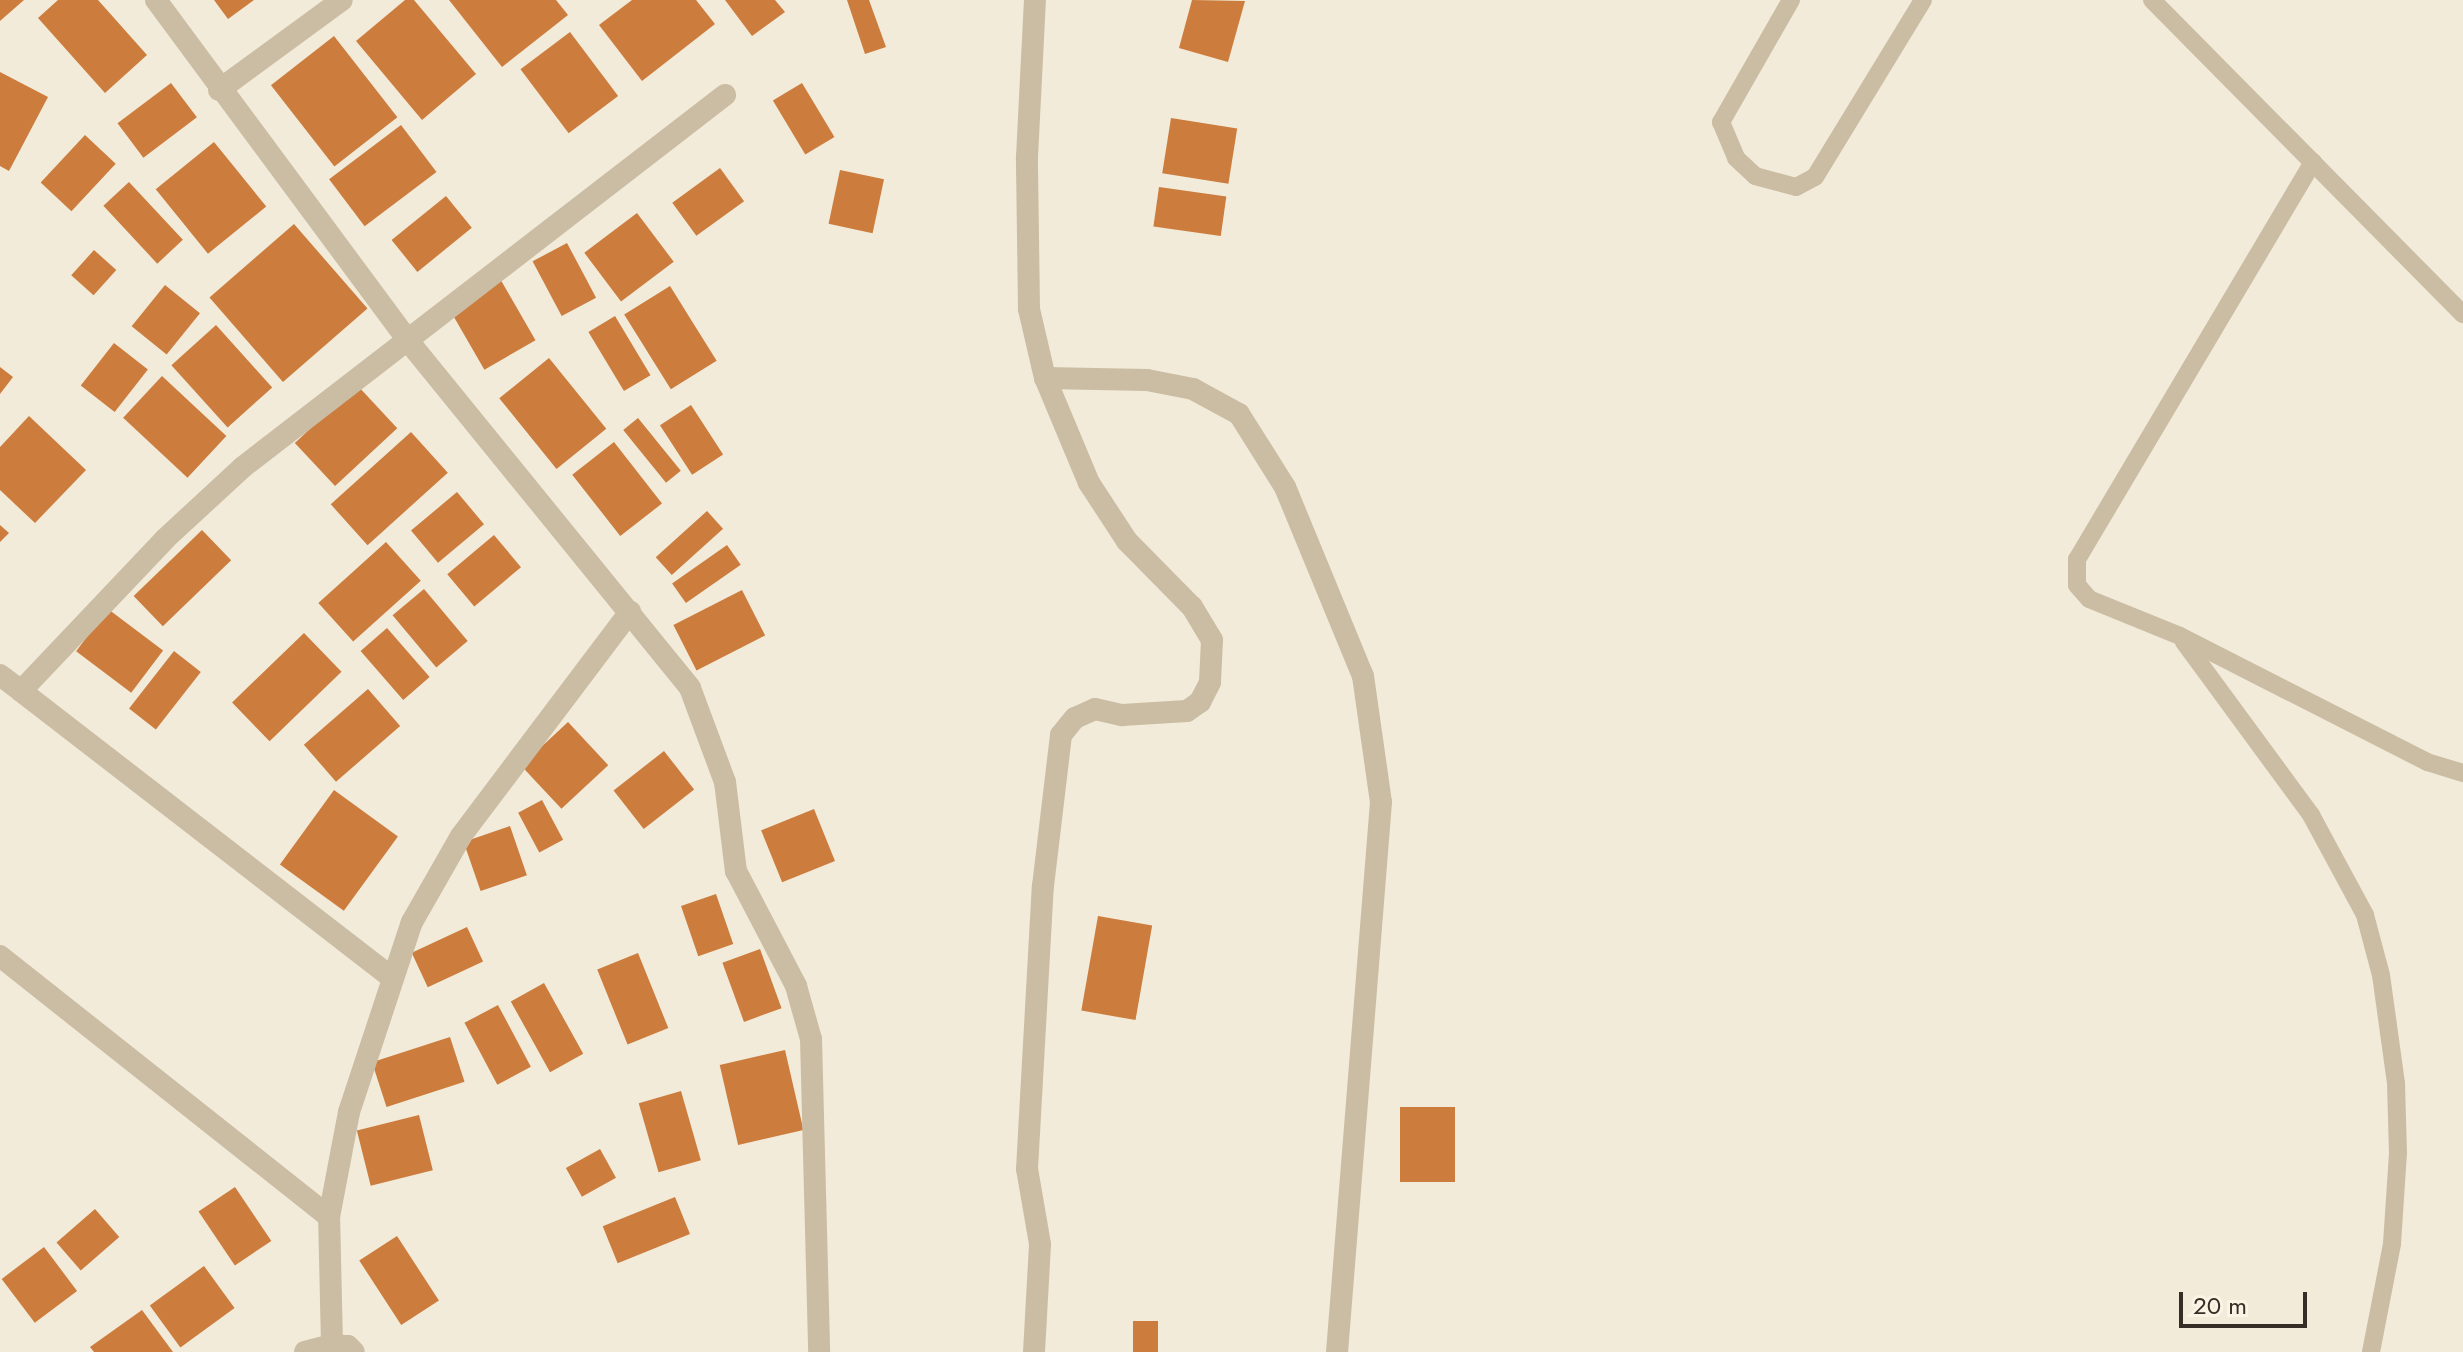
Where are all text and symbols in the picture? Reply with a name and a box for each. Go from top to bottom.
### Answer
scale bar [2183,1276,2311,1326]
text: 20 m [2193,1288,2247,1323]

